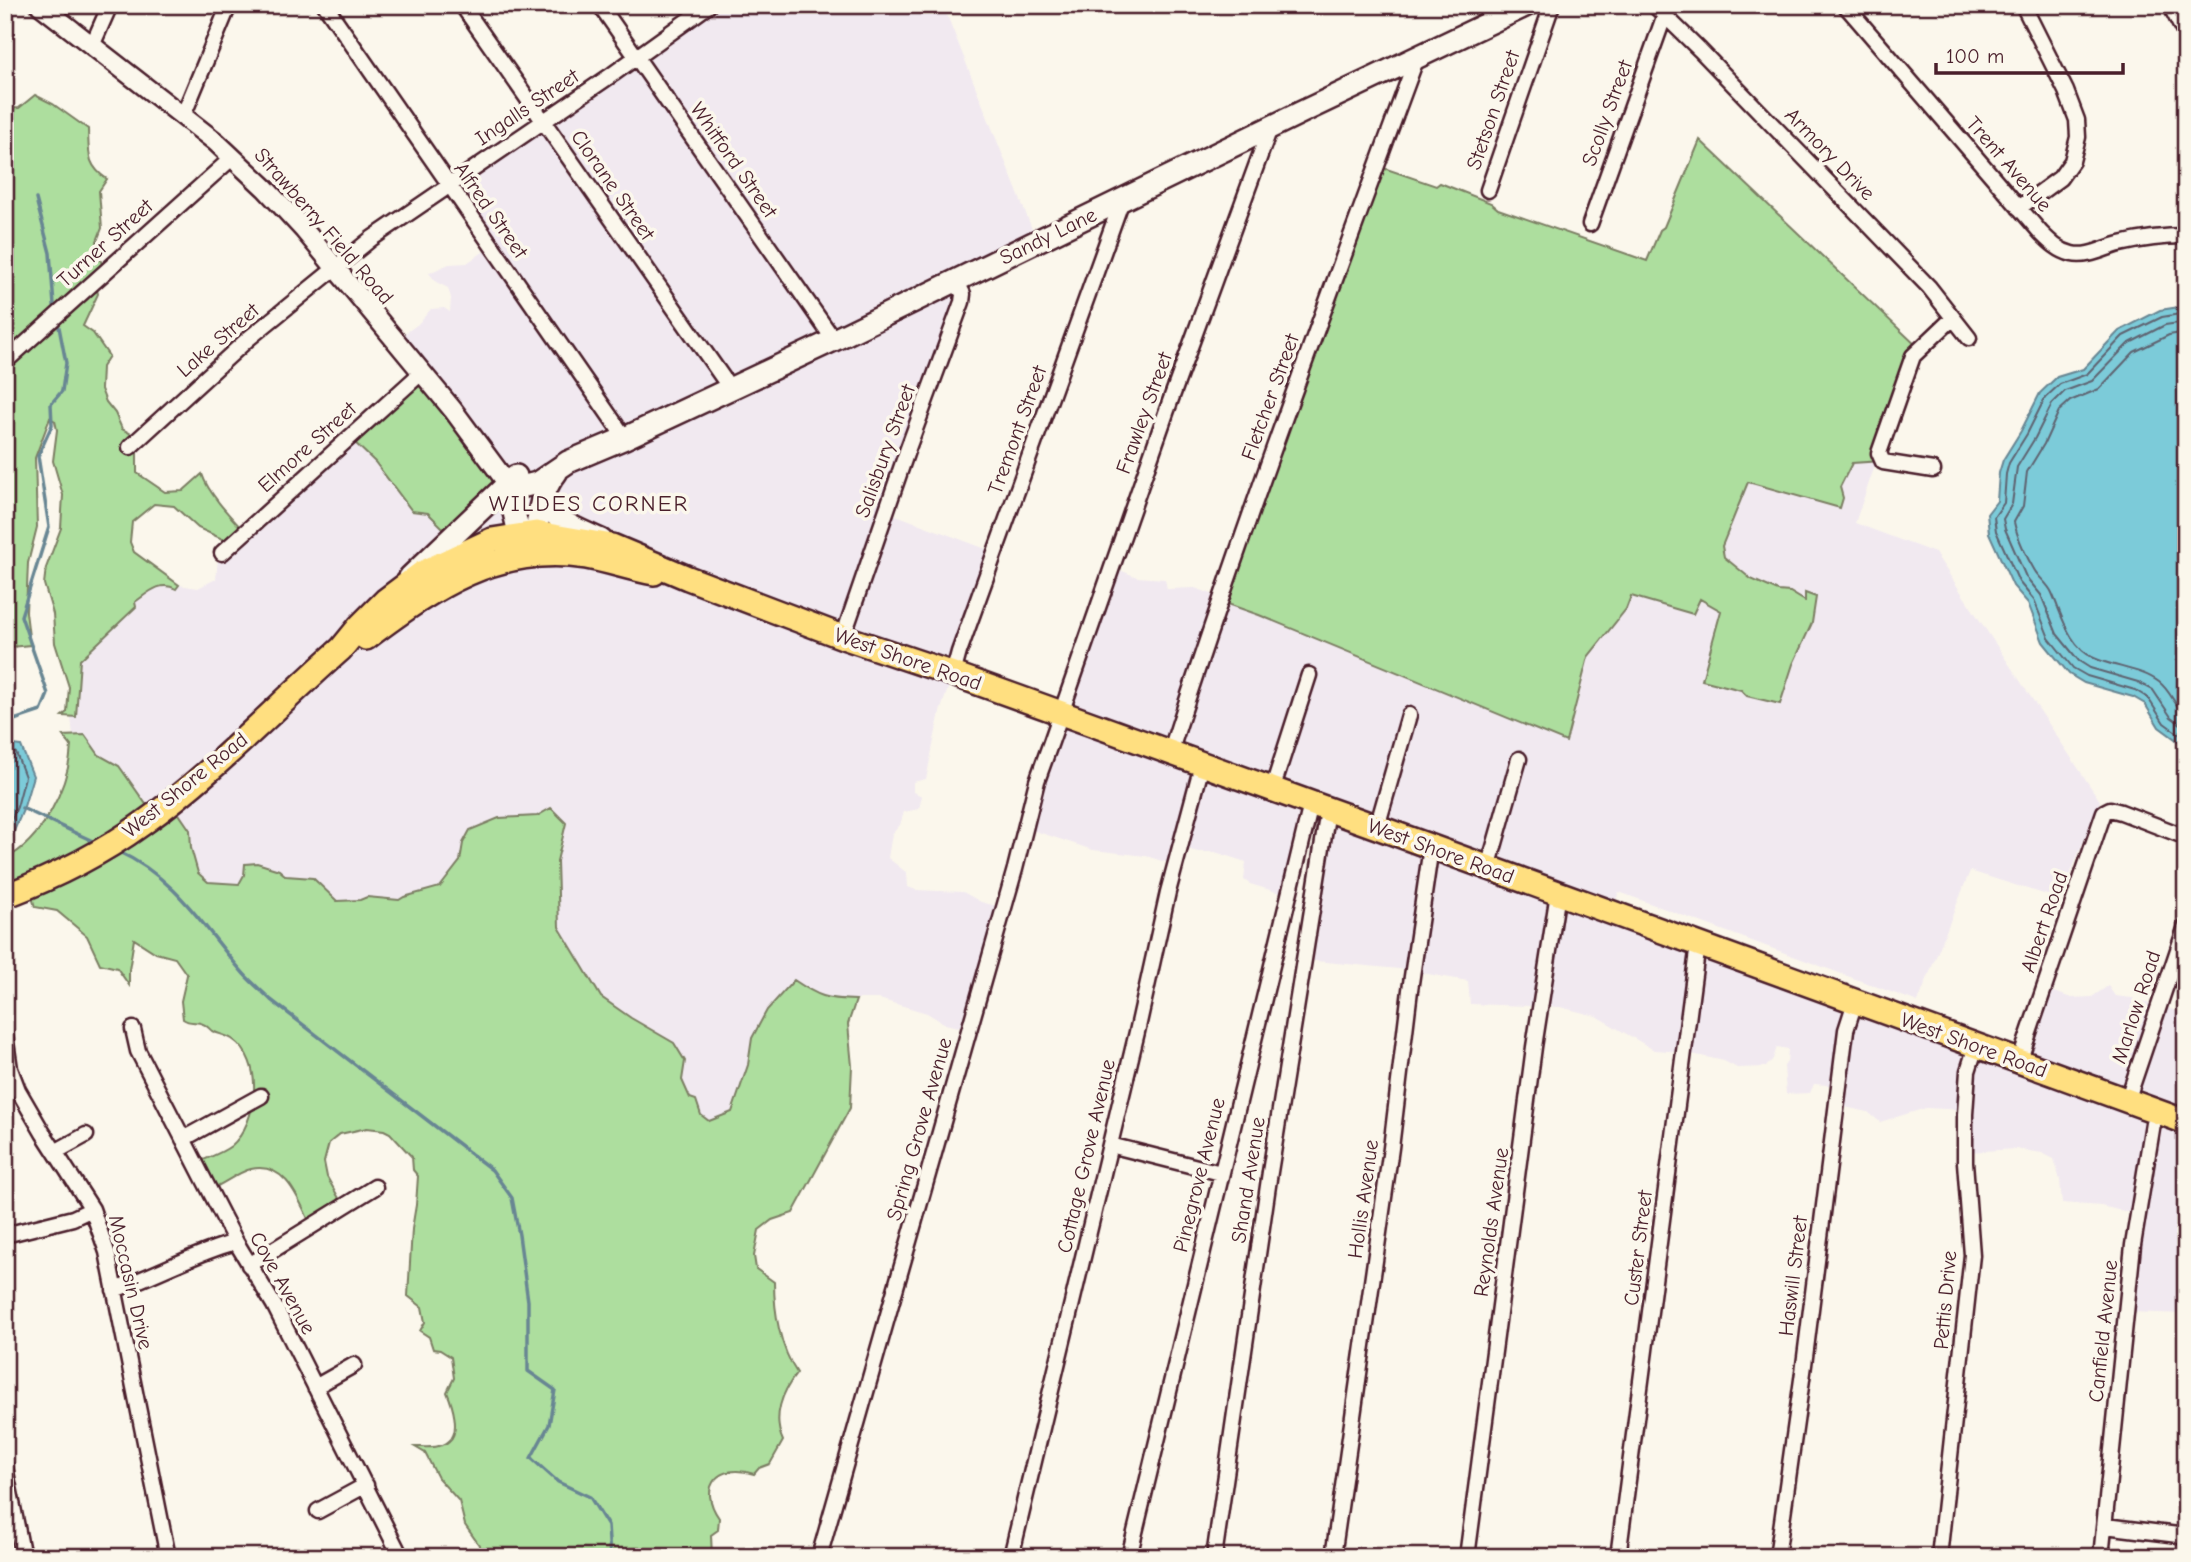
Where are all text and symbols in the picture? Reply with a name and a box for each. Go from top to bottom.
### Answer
scale bar [1936,32,2123,76]
text: 100 m [1946,44,2004,68]
street label: Stetson Street [1461,46,1525,173]
street label: Scolly Street [1577,56,1638,169]
street label: Ingalls Street [471,63,584,150]
street label: Whitford Street [685,98,783,223]
street label: Armory Drive [1780,103,1880,205]
street label: Trent Avenue [1961,112,2057,216]
street label: Clorane Street [566,125,660,246]
street label: Strawberry Field Road [250,143,398,309]
street label: Alfred Street [449,157,533,264]
street label: Turner Street [52,193,158,292]
street label: Sandy Lane [996,202,1100,270]
street label: Lake Street [172,297,265,382]
street label: Fletcher Street [1236,330,1304,463]
street label: Frawley Street [1111,348,1177,477]
street label: Tremont Street [983,361,1052,498]
street label: Salisbury Street [850,380,921,521]
street label: Elmore Street [253,396,362,497]
district label: WILDES CORNER [489,490,689,517]
street label: West Shore Road [831,623,985,695]
street label: West Shore Road [118,727,252,843]
street label: West Shore Road [1365,813,1517,889]
street label: Albert Road [2016,868,2072,976]
street label: Marlow Road [2106,948,2166,1066]
street label: West Shore Road [1898,1007,2050,1083]
street label: Spring Grove Avenue [881,1035,957,1223]
street label: Cottage Grove Avenue [1052,1057,1120,1255]
street label: Pinegrove Avenue [1168,1095,1230,1255]
street label: Shand Avenue [1226,1115,1270,1245]
street label: Hollis Avenue [1343,1138,1383,1260]
street label: Reynolds Avenue [1469,1146,1513,1298]
street label: Custer Street [1619,1188,1657,1307]
street label: Moccasin Drive [104,1213,158,1351]
street label: Haswill Street [1774,1214,1812,1337]
street label: Cove Avenue [245,1227,321,1339]
street label: Pettis Drive [1929,1250,1961,1350]
street label: Canfield Avenue [2084,1259,2122,1403]

